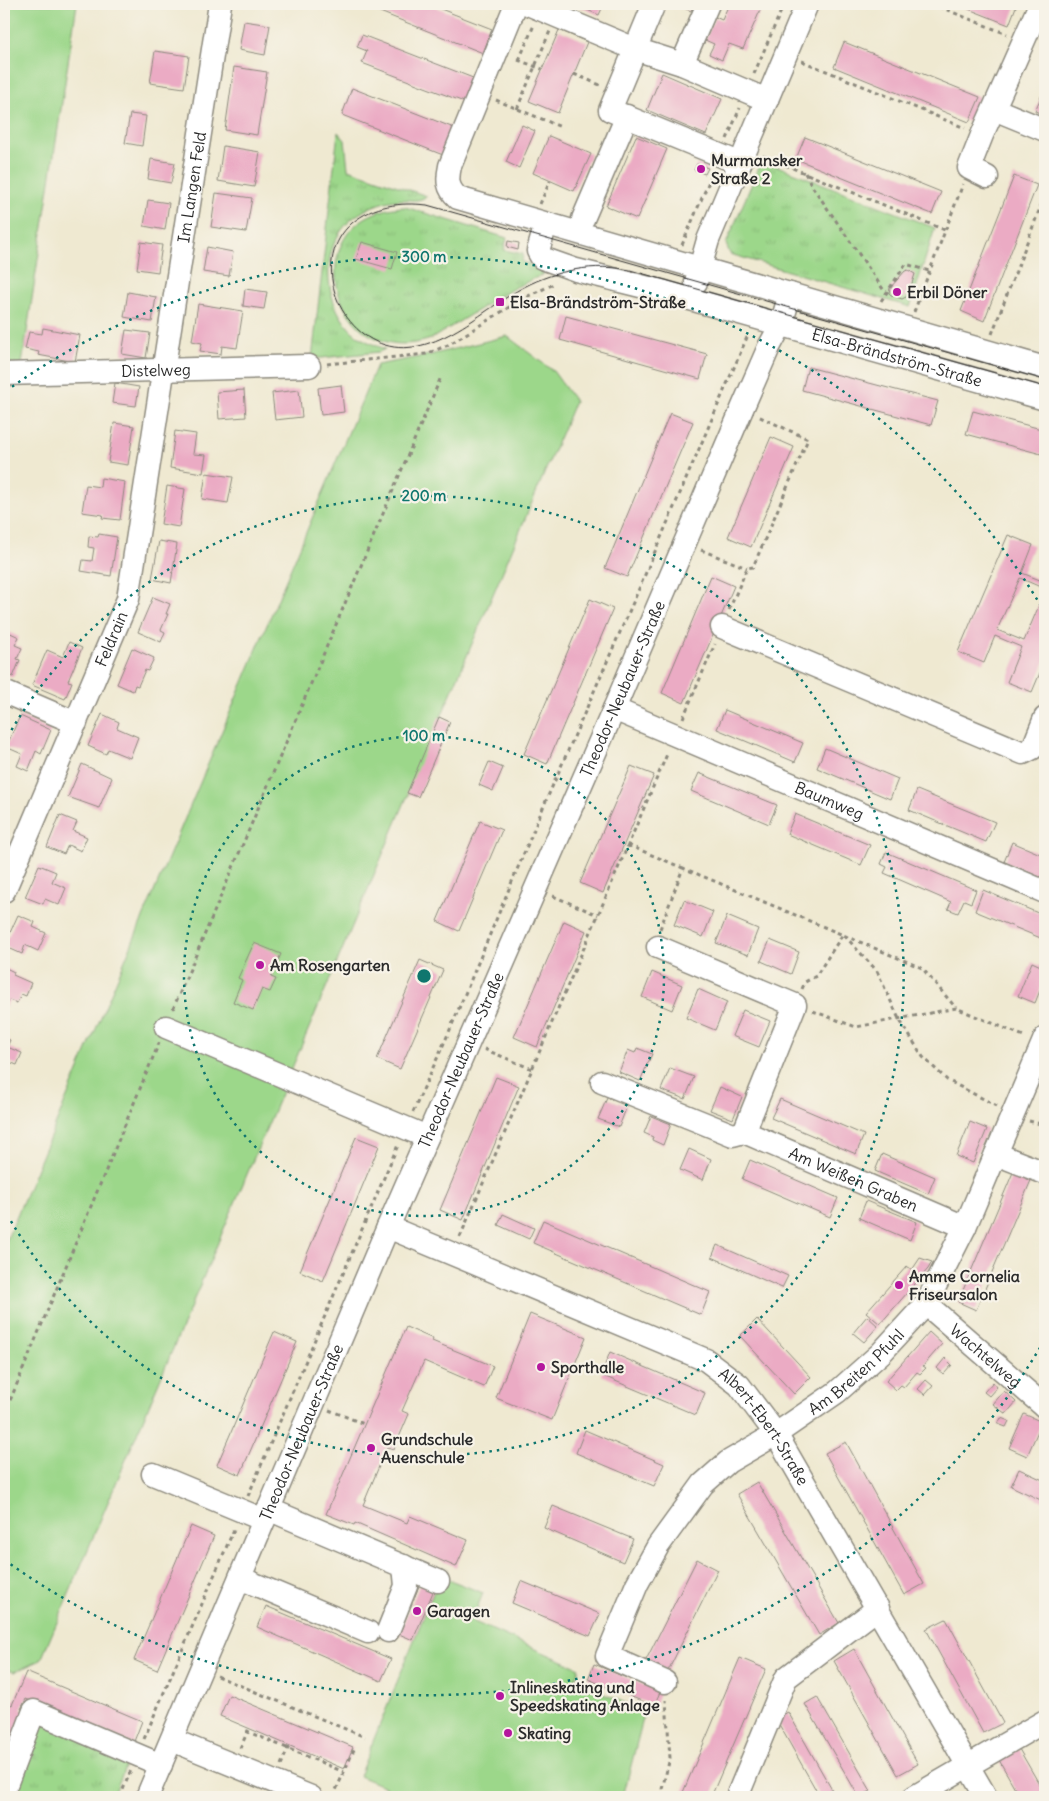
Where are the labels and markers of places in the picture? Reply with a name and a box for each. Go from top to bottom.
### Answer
place label: Murmansker Straße 2 [711,150,803,188]
marker: Murmansker Straße 2 [695,163,707,175]
place label: Erbil Döner [907,282,988,302]
marker: Erbil Döner [891,286,903,298]
place label: Elsa-Brändström-Straße [510,292,686,312]
marker: Elsa-Brändström-Straße [494,296,506,308]
place label: Am Rosengarten [270,955,390,976]
marker: Am Rosengarten [254,959,266,971]
centre of rings [415,967,433,985]
place label: Amme Cornelia Friseursalon [909,1266,1020,1304]
marker: Amme Cornelia Friseursalon [893,1279,905,1291]
place label: Sporthalle [551,1357,624,1378]
marker: Sporthalle [535,1361,547,1373]
place label: Grundschule Auenschule [381,1429,474,1467]
marker: Grundschule Auenschule [365,1442,377,1454]
place label: Garagen [427,1601,490,1622]
marker: Garagen [411,1605,423,1617]
place label: Inlineskating und Speedskating Anlage [510,1677,660,1716]
marker: Inlineskating und Speedskating Anlage [494,1690,506,1702]
place label: Skating [518,1723,571,1744]
marker: Skating [502,1727,514,1739]

